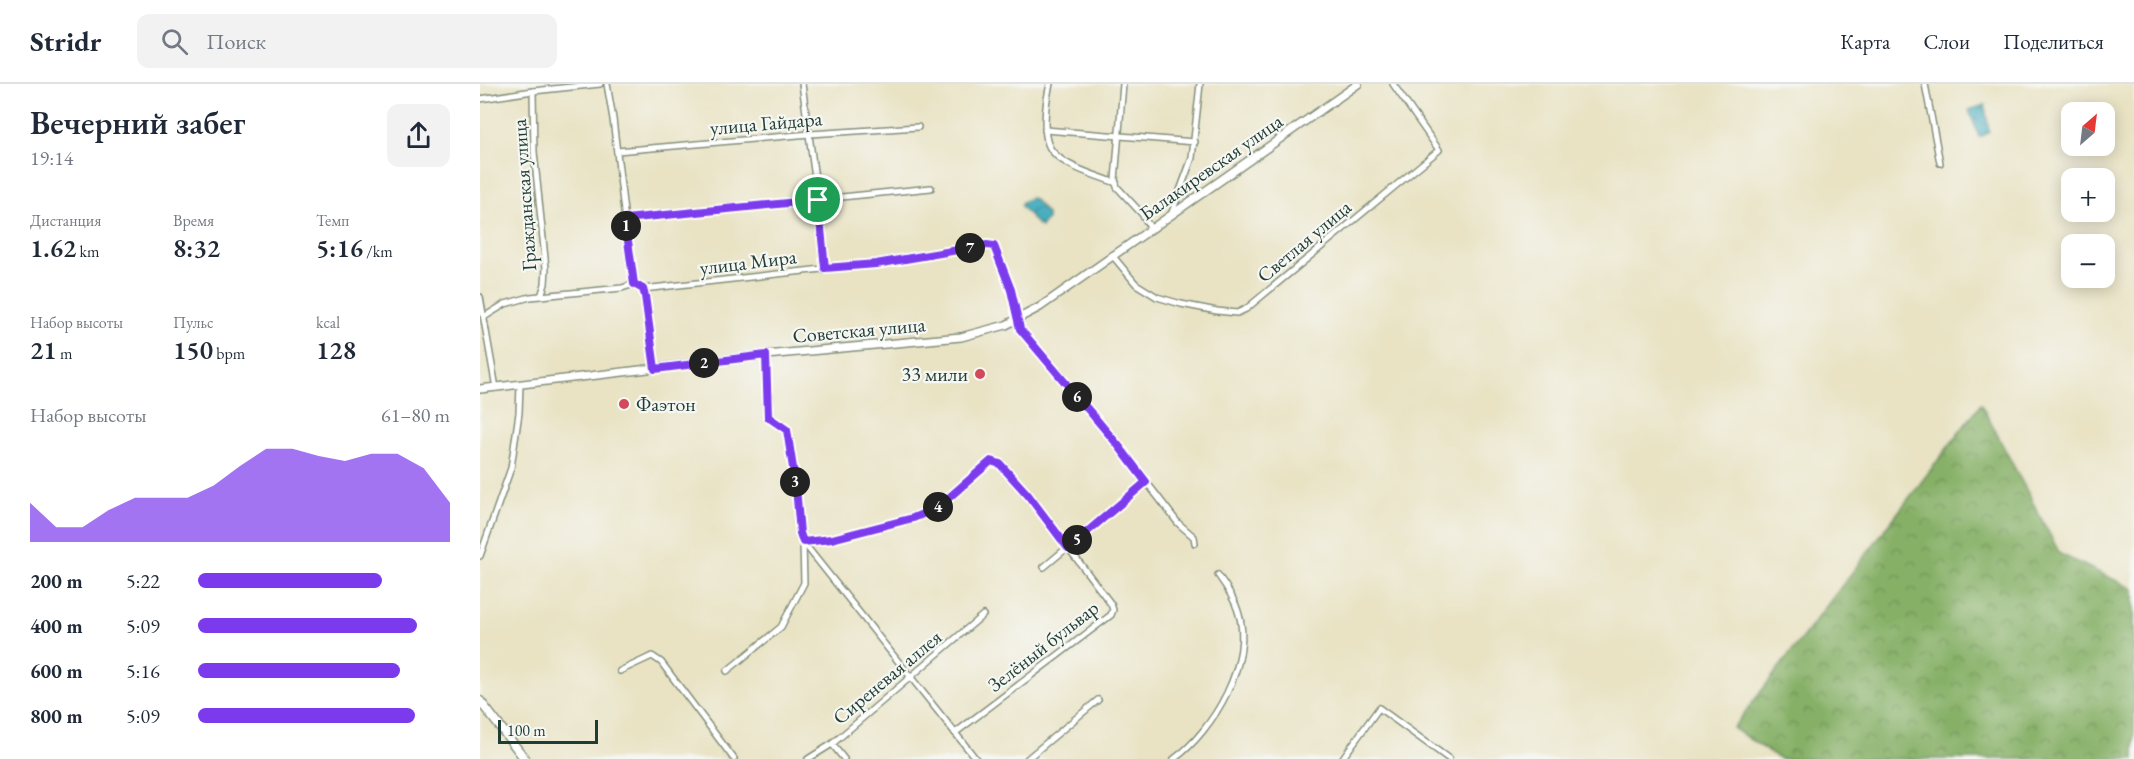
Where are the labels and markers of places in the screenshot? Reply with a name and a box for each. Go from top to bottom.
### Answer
pin [792,174,843,225]
pin: 1 [611,211,641,241]
pin: 7 [955,233,985,263]
pin: 2 [689,348,719,378]
place label: 33 мили [902,361,968,387]
marker: 33 мили [973,367,987,381]
pin: 6 [1062,382,1092,412]
place label: Фаэтон [636,391,696,417]
marker: Фаэтон [617,397,631,411]
pin: 3 [780,467,810,497]
pin: 4 [923,492,953,522]
pin: 5 [1062,525,1092,555]

